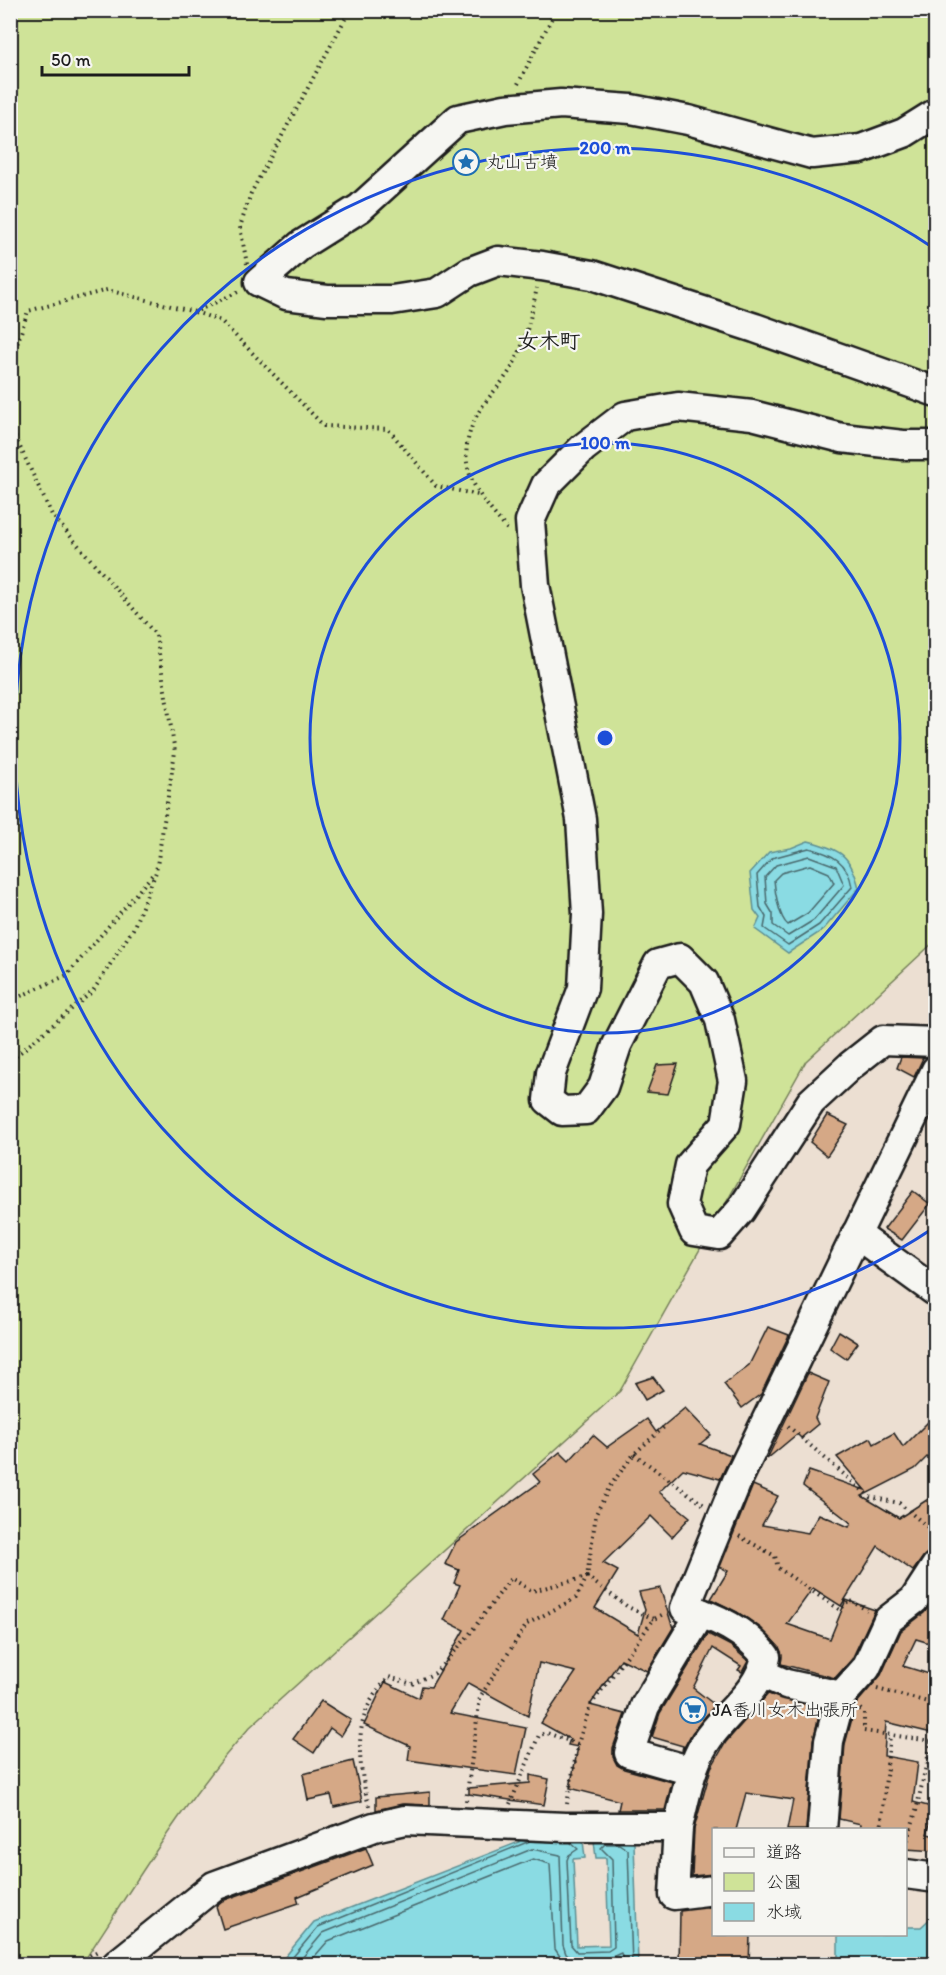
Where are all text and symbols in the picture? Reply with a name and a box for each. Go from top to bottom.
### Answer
scale bar [42,39,189,77]
text: 50 m [51,49,91,71]
text: 200 m [580,137,631,159]
place icon: 丸山古墳 [451,147,481,177]
place label: 丸山古墳 [486,151,558,173]
district label: 女木町 [518,328,581,353]
text: 100 m [580,432,631,454]
centre of rings [595,728,615,748]
supermarket icon: JA香川女木出張所 [678,1695,708,1725]
place label: JA香川女木出張所 [712,1699,858,1721]
legend [712,1828,907,1936]
text: 道路 [766,1841,802,1863]
text: 公園 [766,1871,802,1893]
text: 水域 [766,1901,802,1923]

